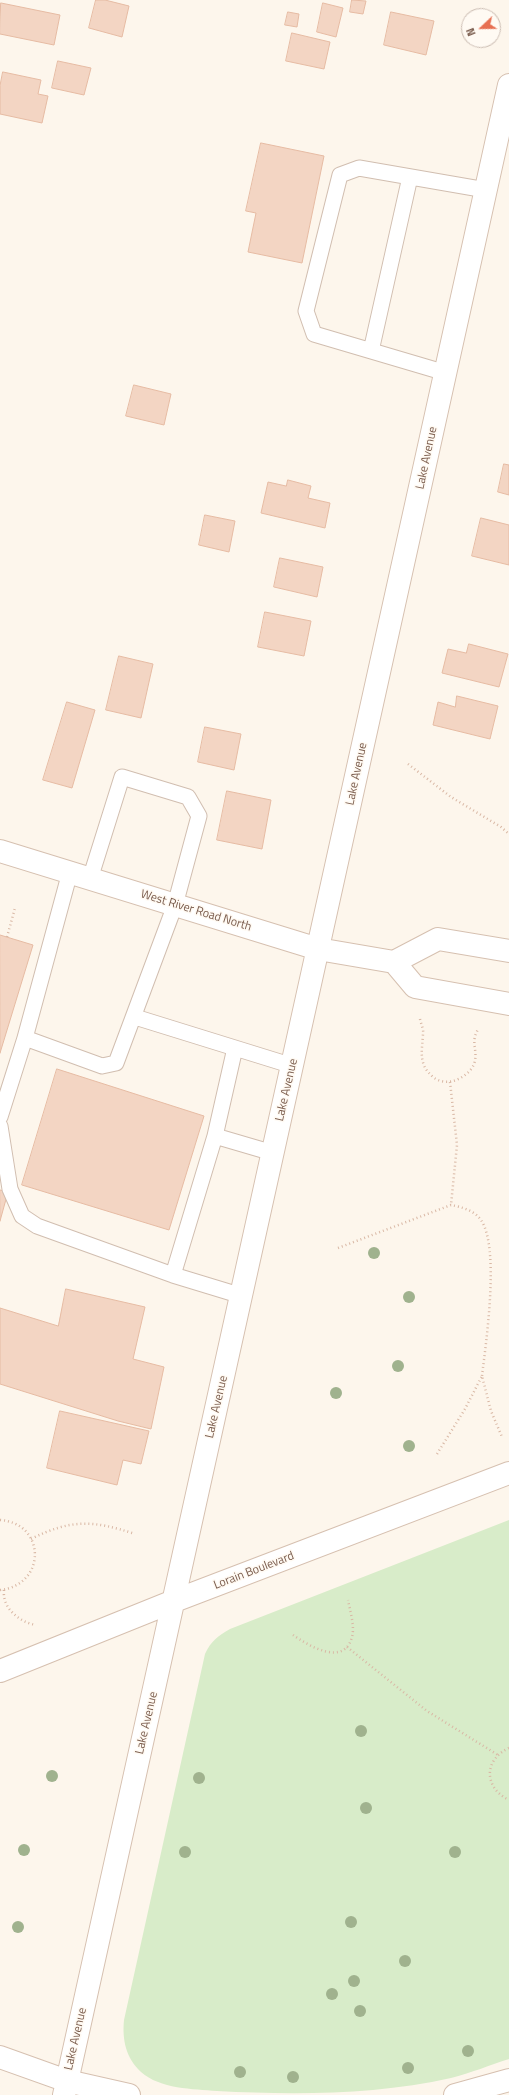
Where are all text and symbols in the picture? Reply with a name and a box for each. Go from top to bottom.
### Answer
north arrow [461,8,501,48]
text: N [462,26,480,39]
street label: Lake Avenue [413,425,441,491]
street label: Lake Avenue [343,741,371,807]
street label: West River Road North [139,887,253,935]
street label: Lake Avenue [273,1057,301,1123]
street label: Lake Avenue [203,1374,231,1440]
street label: Lorain Boulevard [212,1549,296,1593]
street label: Lake Avenue [133,1690,161,1756]
street label: Lake Avenue [62,2006,90,2072]

